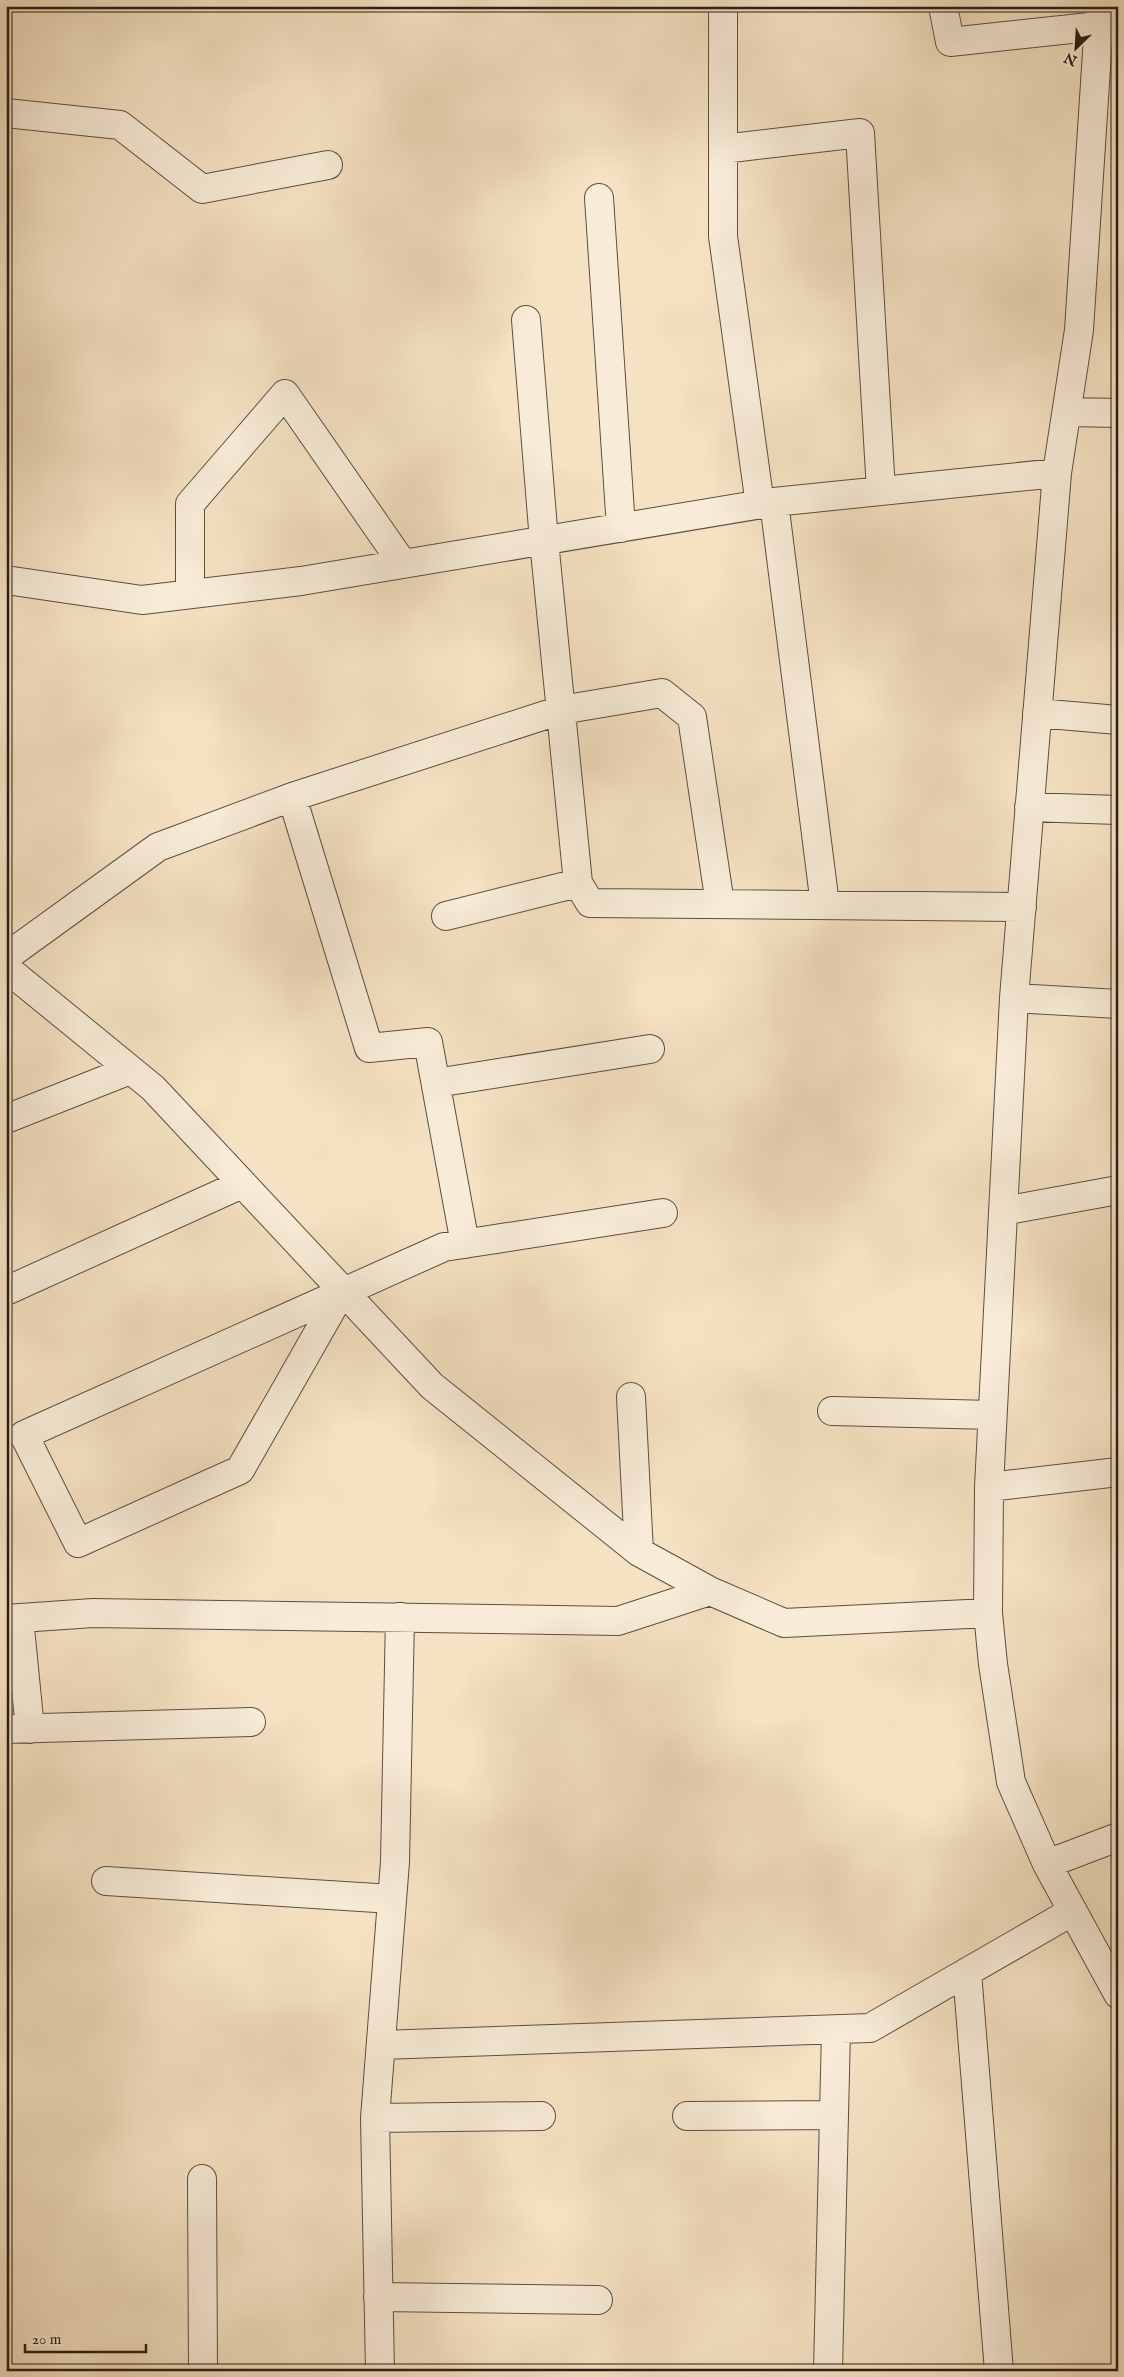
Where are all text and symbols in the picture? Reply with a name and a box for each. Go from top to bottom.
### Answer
north arrow [1052,22,1102,72]
text: N [1062,48,1081,70]
scale bar [25,2322,146,2354]
text: 20 m [32,2330,62,2349]

